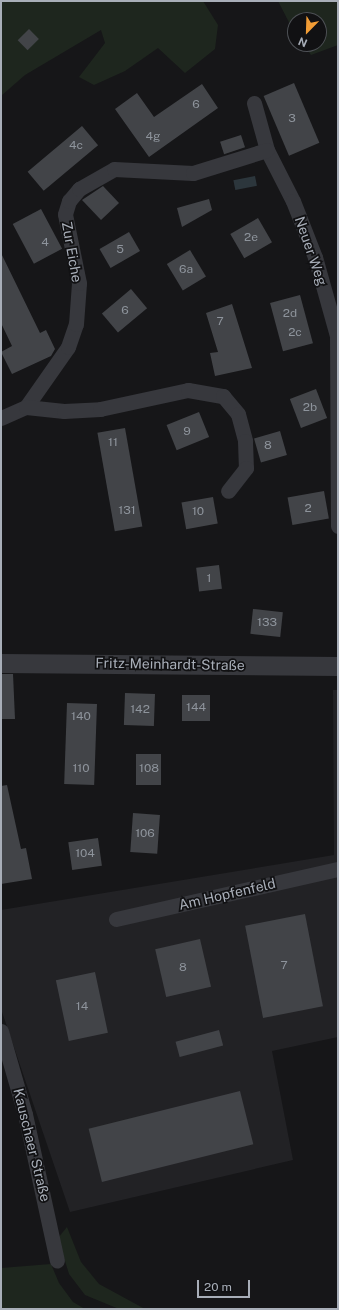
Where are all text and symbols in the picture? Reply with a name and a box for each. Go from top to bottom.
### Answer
north arrow [287,12,327,52]
text: N [296,35,309,49]
house number: 6 [192,98,200,112]
house number: 3 [288,112,296,126]
house number: 4g [145,130,161,144]
house number: 4c [69,139,83,153]
street label: Neuer Weg [291,214,331,288]
street label: Zur Eiche [58,220,86,284]
house number: 2e [244,231,258,245]
house number: 4 [41,236,49,250]
house number: 5 [116,243,124,257]
house number: 6a [179,263,193,277]
house number: 6 [121,304,129,318]
house number: 2d [283,307,297,321]
house number: 7 [216,315,224,329]
house number: 2c [288,326,302,340]
house number: 2b [303,401,317,415]
house number: 9 [183,425,191,439]
house number: 11 [108,436,118,450]
house number: 8 [264,439,272,453]
house number: 2 [304,502,312,516]
house number: 131 [118,504,136,518]
house number: 10 [192,505,204,519]
house number: 1 [207,572,211,586]
house number: 133 [257,616,277,630]
street label: Fritz-Meinhardt-Straße [95,654,245,674]
house number: 144 [186,701,206,715]
house number: 142 [130,703,150,717]
house number: 140 [71,710,91,724]
house number: 110 [72,762,90,776]
house number: 108 [139,762,159,776]
house number: 106 [135,827,155,841]
house number: 104 [75,847,95,861]
street label: Am Hopfenfeld [177,875,277,913]
house number: 7 [280,959,288,973]
house number: 8 [179,961,187,975]
house number: 14 [76,1000,88,1014]
street label: Kauschaer Straße [10,1087,54,1203]
scale bar [199,1272,252,1298]
text: 20 m [204,1280,232,1294]

